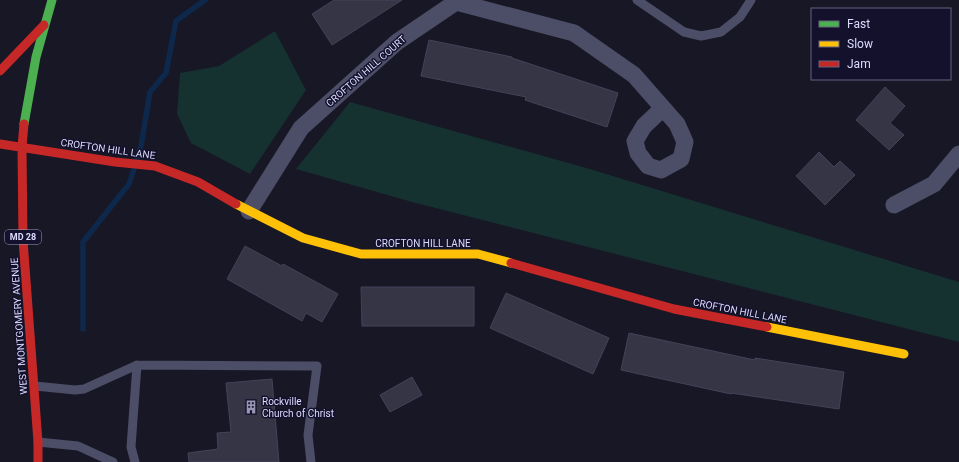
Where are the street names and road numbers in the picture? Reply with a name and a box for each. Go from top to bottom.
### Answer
street label: CROFTON HILL COURT [324,33,408,109]
street label: CROFTON HILL LANE [60,137,156,161]
road number: MD 28 [5,230,41,244]
street label: CROFTON HILL LANE [375,238,471,249]
street label: WEST MONTGOMERY AVENUE [9,257,29,395]
street label: CROFTON HILL LANE [692,296,788,326]

